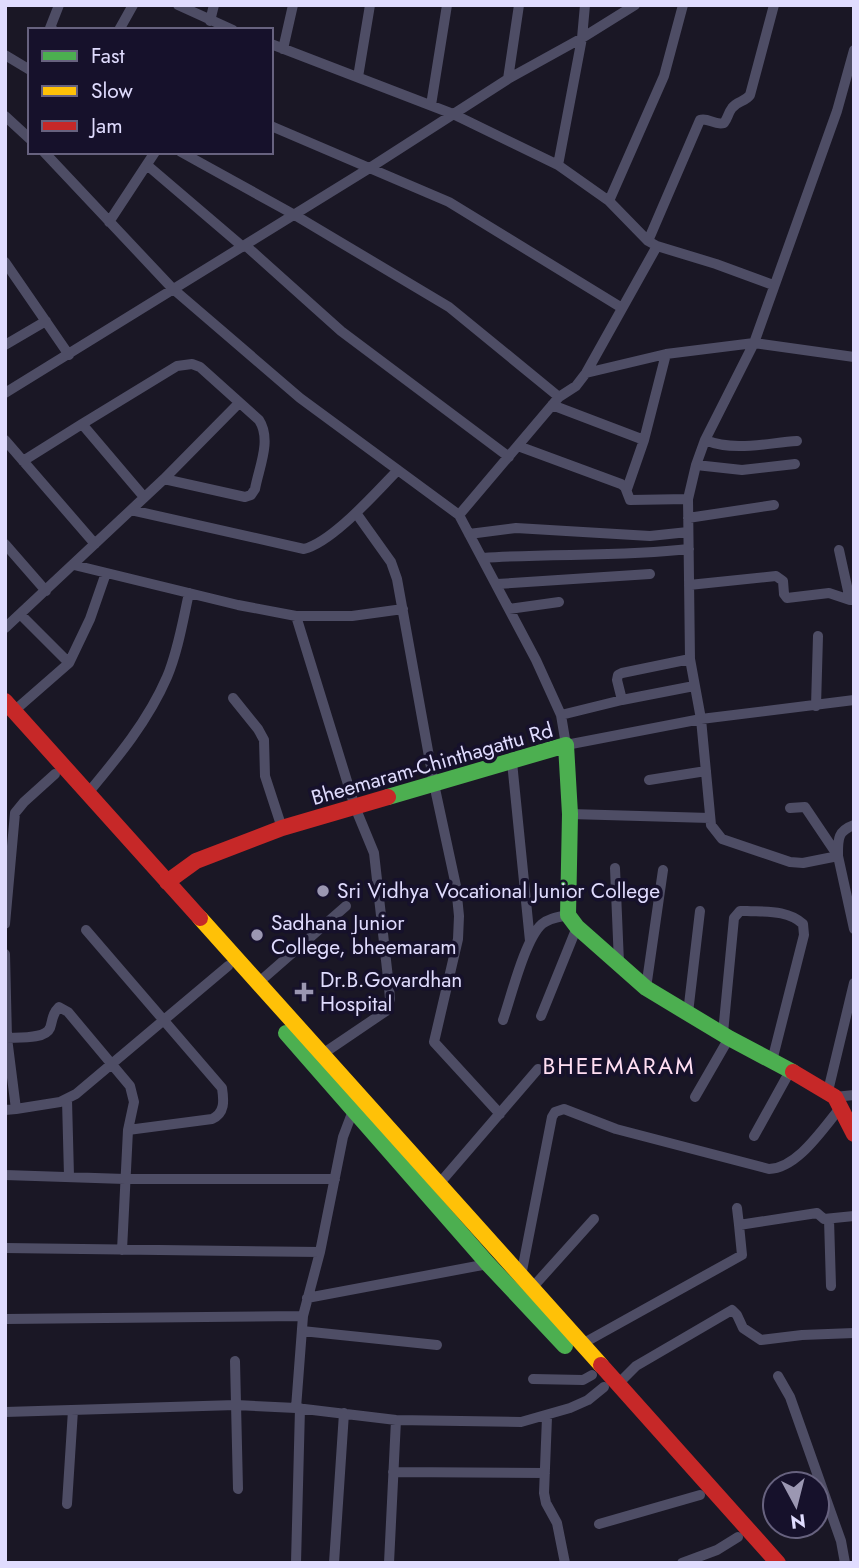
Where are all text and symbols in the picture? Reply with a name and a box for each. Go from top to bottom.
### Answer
legend [28,28,273,154]
text: Fast [91,41,124,71]
text: Slow [91,76,133,106]
text: Jam [88,111,123,141]
street label: Bheemaram-Chinthagattu Rd [308,715,556,813]
place label: Sri Vidhya Vocational Junior College [337,876,660,906]
marker: Sri Vidhya Vocational Junior College [315,883,331,899]
place label: Sadhana Junior College, bheemaram [271,908,457,962]
marker: Sadhana Junior College, bheemaram [249,927,265,943]
place label: Dr.B.Govardhan Hospital [320,965,462,1019]
marker: Dr.B.Govardhan Hospital [294,982,314,1002]
district label: BHEEMARAM [542,1049,696,1083]
north arrow [761,1470,831,1540]
text: N [789,1507,807,1536]

